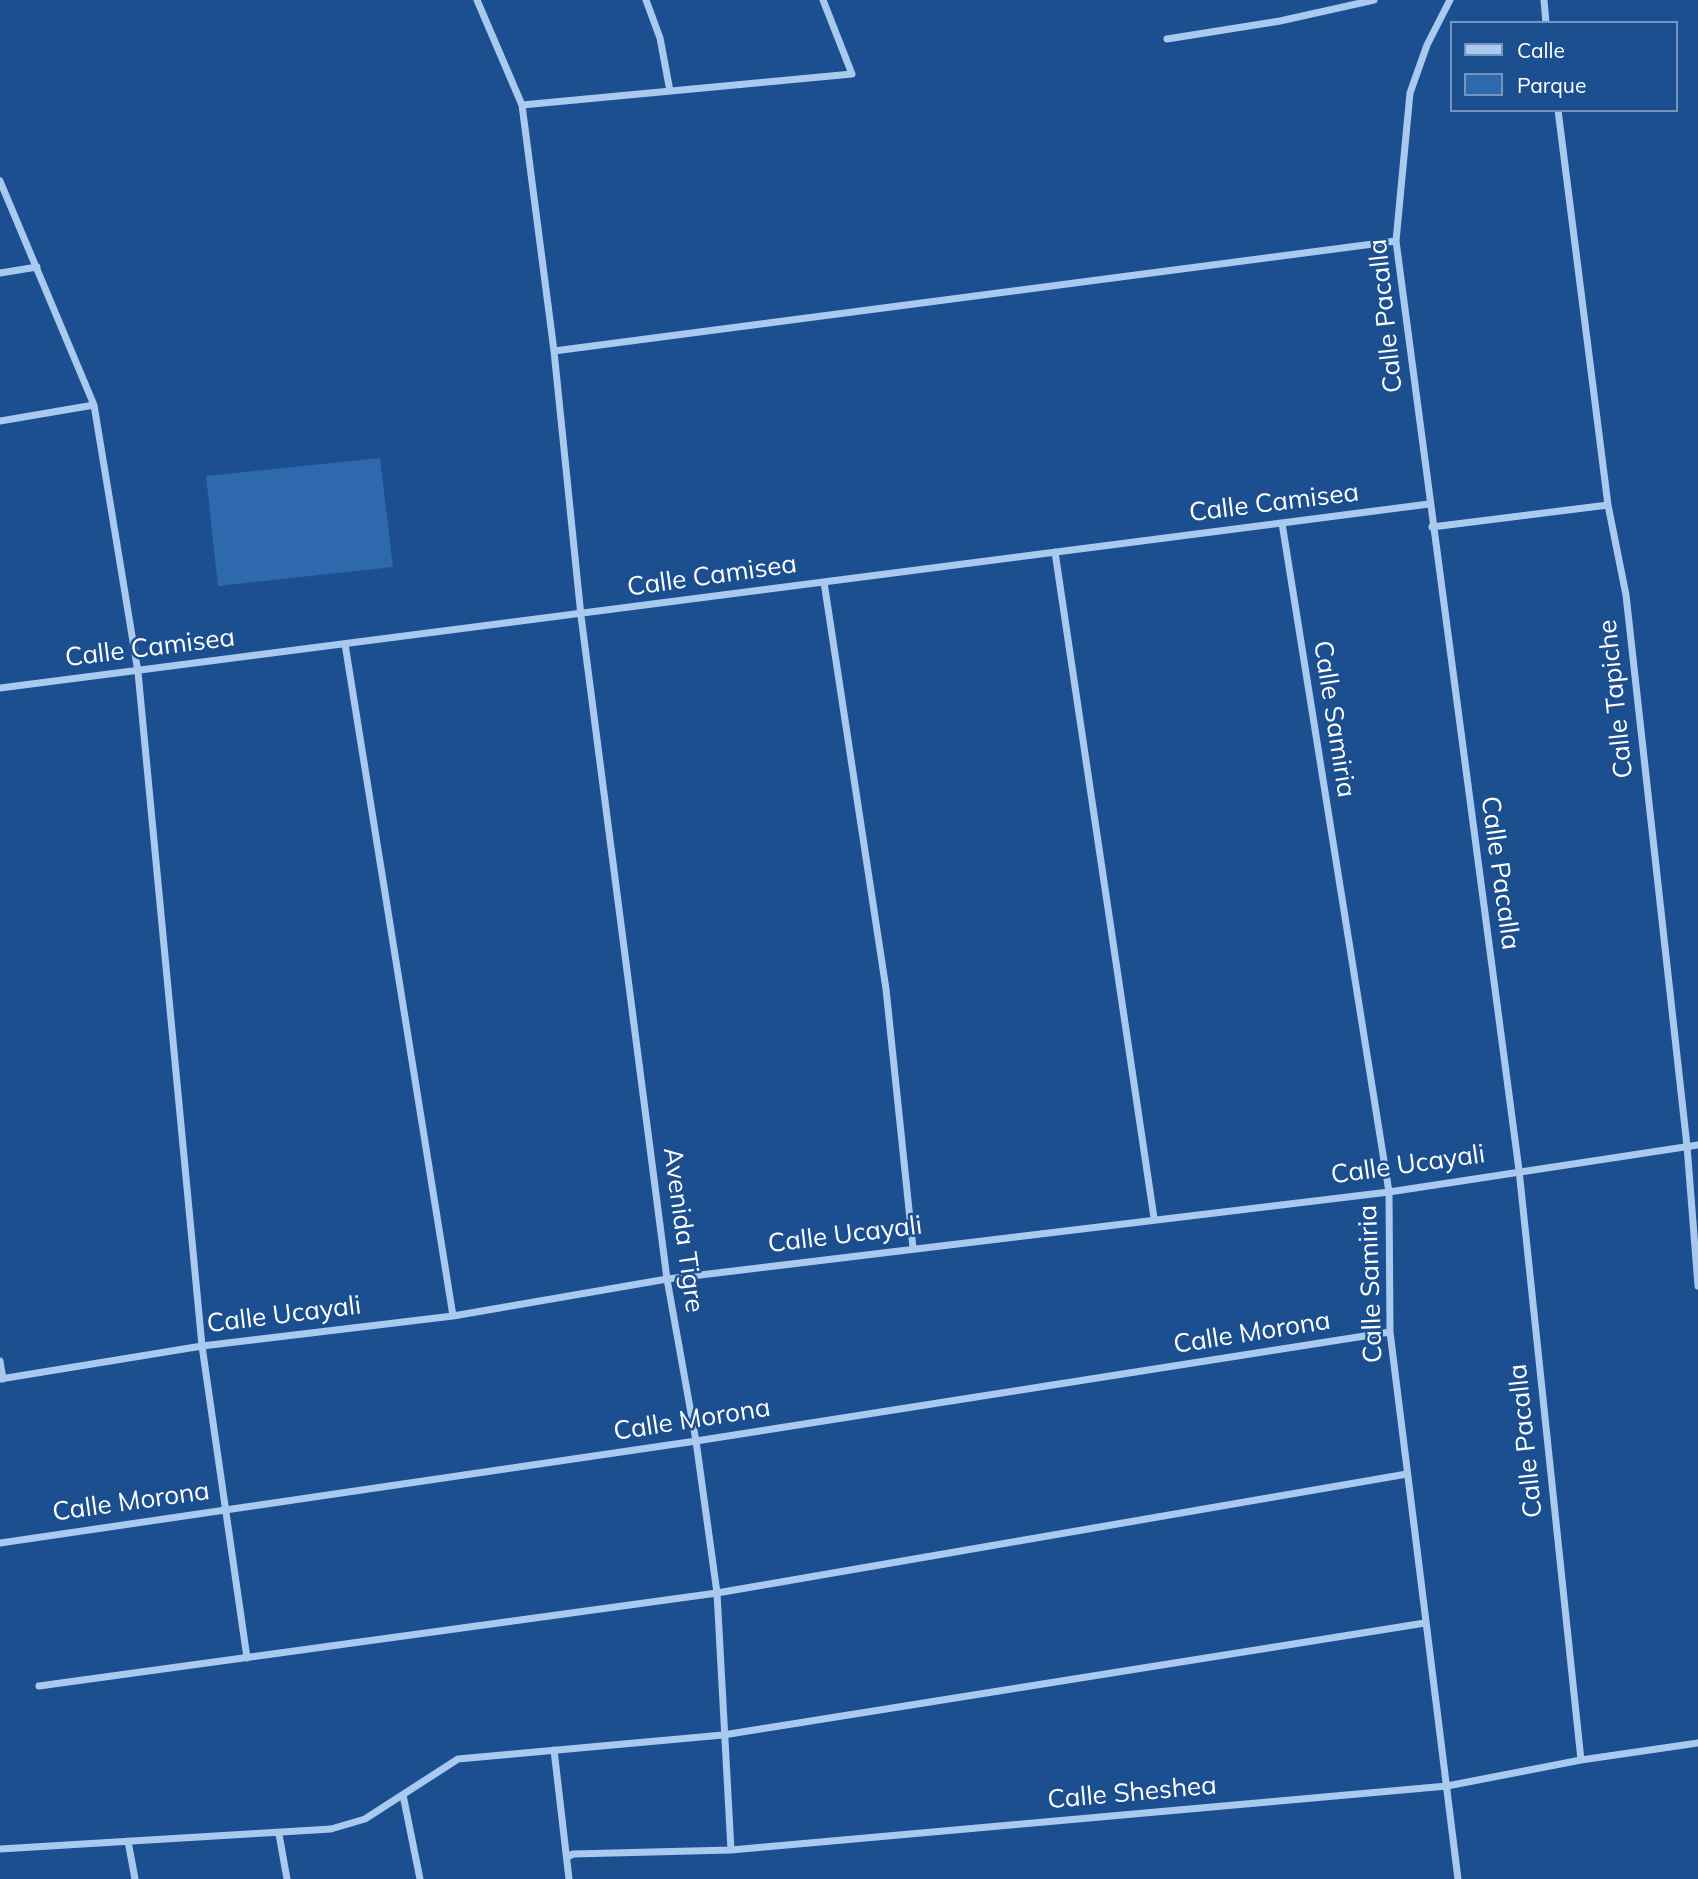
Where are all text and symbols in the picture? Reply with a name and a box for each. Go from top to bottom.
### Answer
legend [1450,21,1677,112]
text: Calle [1517,37,1565,63]
text: Parque [1517,72,1586,98]
street label: Calle Pacalla [1362,238,1410,394]
street label: Calle Camisea [1187,477,1361,529]
street label: Calle Camisea [625,549,799,603]
street label: Calle Tapiche [1592,618,1640,780]
street label: Calle Camisea [63,622,237,674]
street label: Calle Samiria [1306,638,1362,800]
street label: Calle Pacalla [1474,794,1526,952]
street label: Calle Ucayali [1329,1139,1487,1191]
street label: Avenida Tigre [656,1145,710,1315]
street label: Calle Samiria [1353,1204,1389,1364]
street label: Calle Ucayali [766,1210,924,1260]
street label: Calle Ucayali [205,1290,363,1340]
street label: Calle Morona [1171,1305,1333,1361]
street label: Calle Pacalla [1502,1363,1550,1519]
street label: Calle Morona [611,1392,773,1448]
street label: Calle Morona [50,1476,212,1528]
street label: Calle Sheshea [1046,1770,1218,1816]

